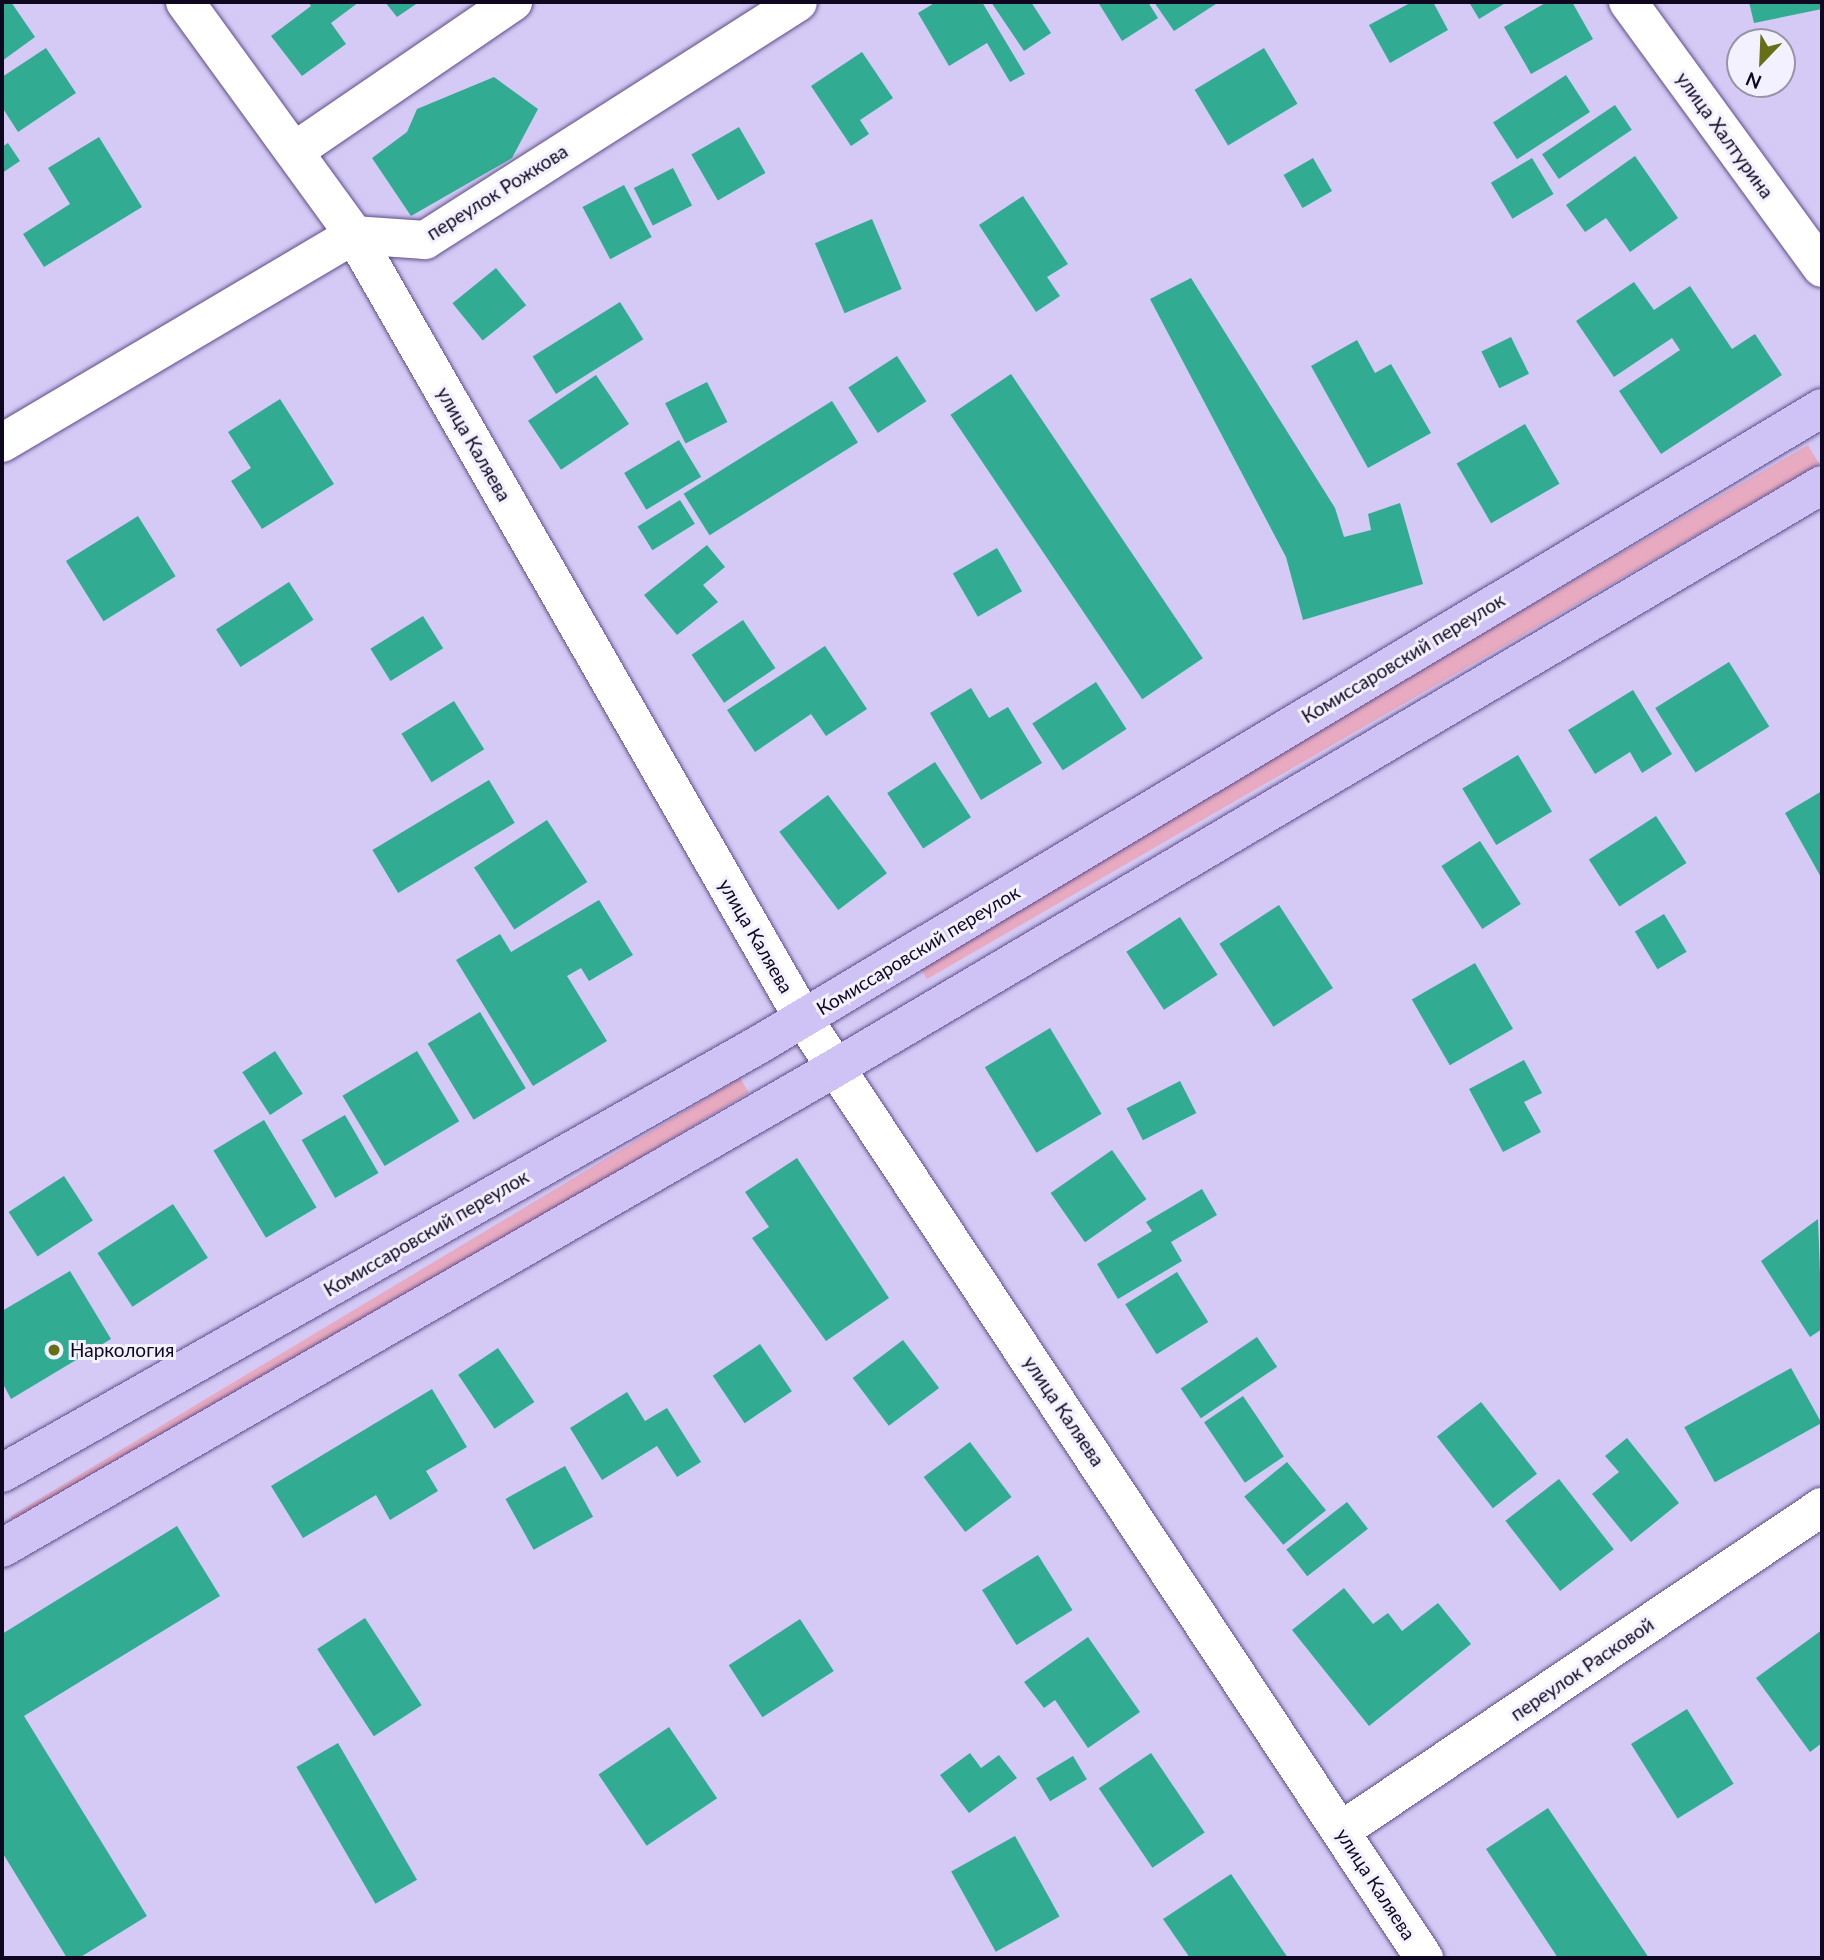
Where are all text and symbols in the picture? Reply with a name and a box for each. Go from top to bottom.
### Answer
north arrow [1726,28,1796,98]
street label: улица Халтурина [1672,67,1778,203]
text: N [1742,68,1765,94]
street label: переулок Рожкова [422,139,572,245]
street label: улица Каляева [432,383,516,505]
street label: Комиссаровский переулок [1297,588,1509,728]
street label: улица Каляева [714,875,798,997]
street label: Комиссаровский переулок [812,880,1024,1020]
street label: Комиссаровский переулок [319,1165,533,1301]
place label: Наркология [70,1339,174,1361]
marker: Наркология [44,1340,64,1360]
street label: улица Каляева [1019,1351,1109,1471]
street label: переулок Расковой [1506,1613,1658,1725]
street label: улица Каляева [1332,1824,1420,1944]

